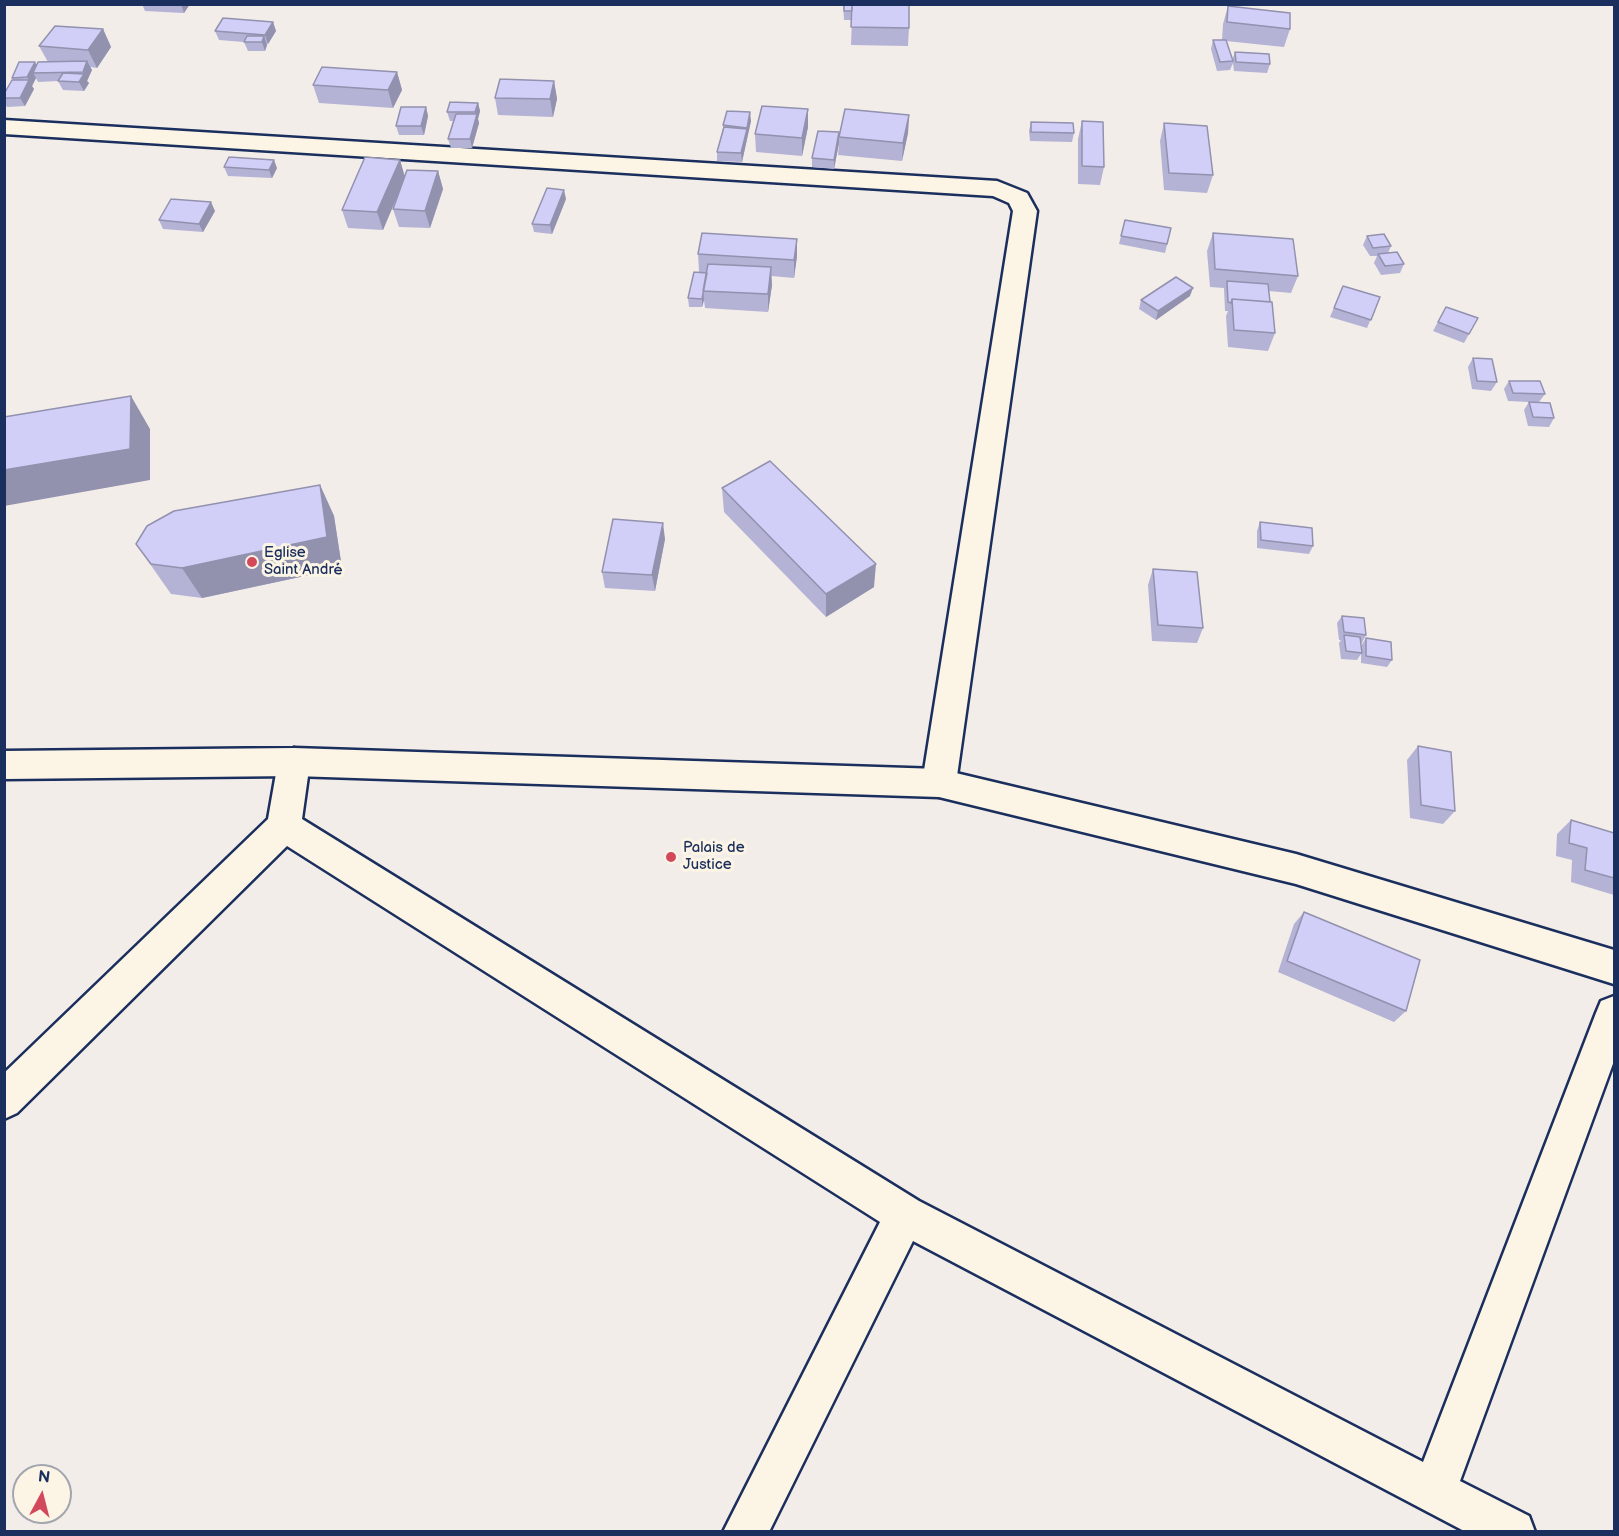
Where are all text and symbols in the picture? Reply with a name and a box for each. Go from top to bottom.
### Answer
place label: Eglise Saint André [264,544,343,579]
marker: Eglise Saint André [245,555,259,569]
place label: Palais de Justice [683,839,745,874]
marker: Palais de Justice [664,850,678,864]
north arrow [12,1464,72,1524]
text: N [37,1467,51,1488]

